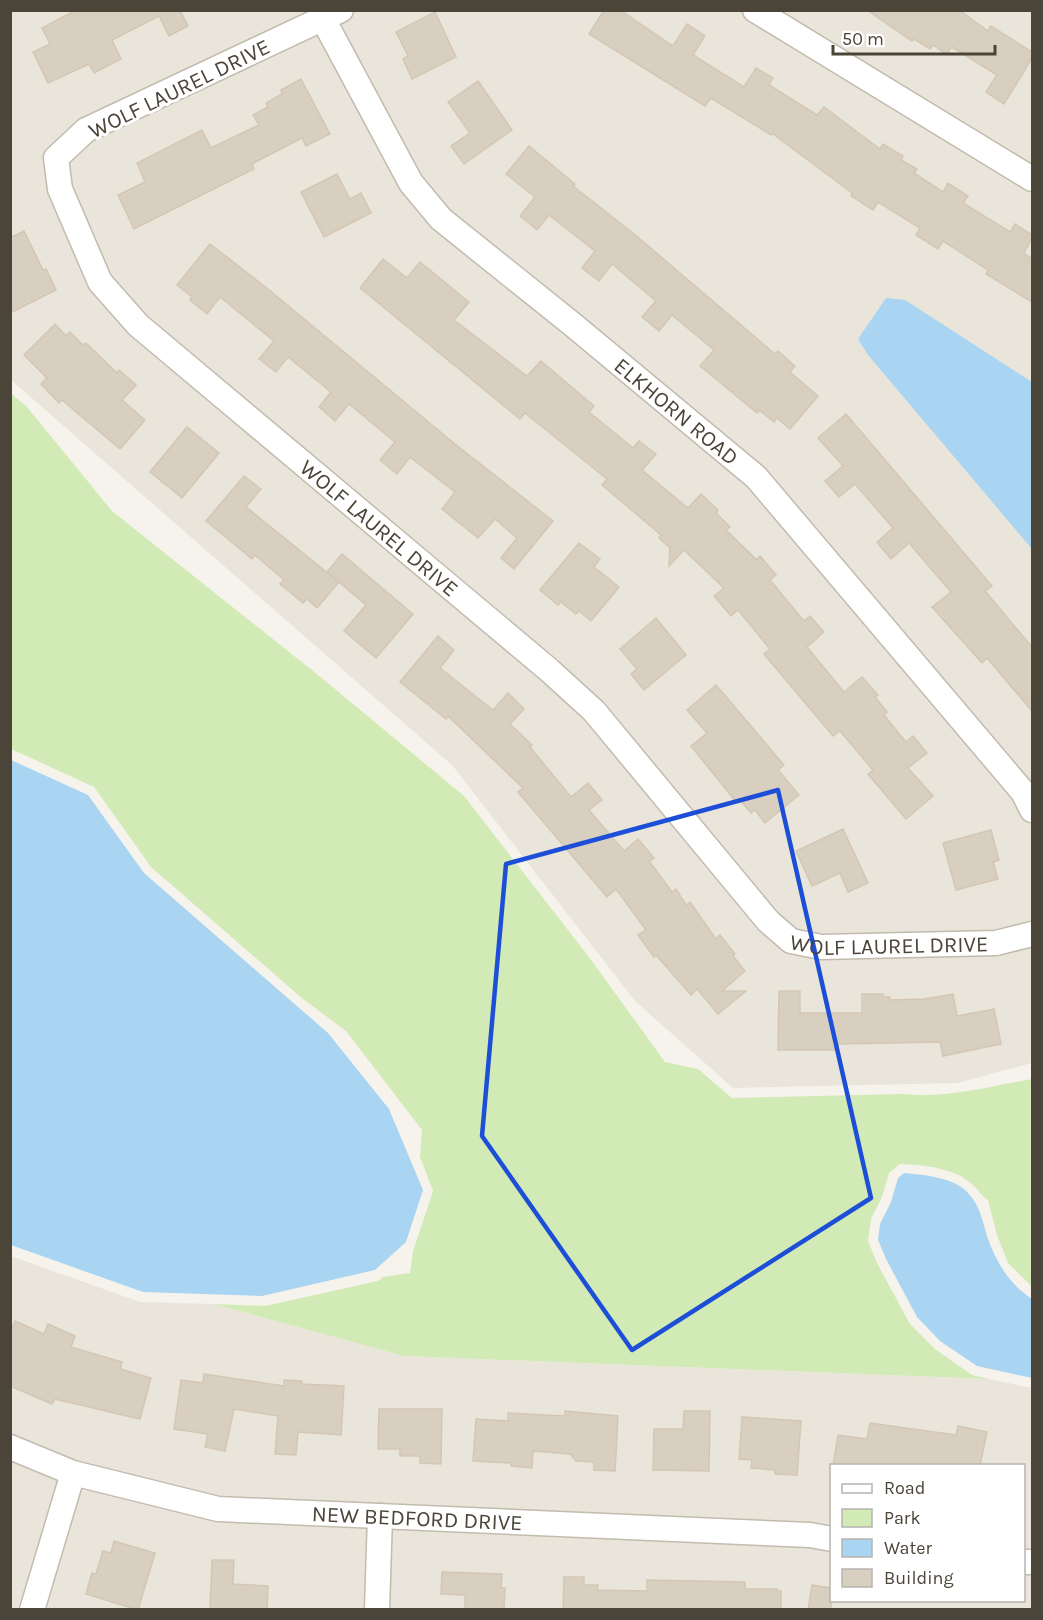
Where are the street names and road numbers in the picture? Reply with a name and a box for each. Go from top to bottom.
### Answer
street label: WOLF LAUREL DRIVE [85,34,274,144]
street label: ELKHORN ROAD [609,353,743,471]
street label: WOLF LAUREL DRIVE [294,455,463,602]
street label: WOLF LAUREL DRIVE [788,929,989,961]
street label: NEW BEDFORD DRIVE [311,1501,523,1536]

